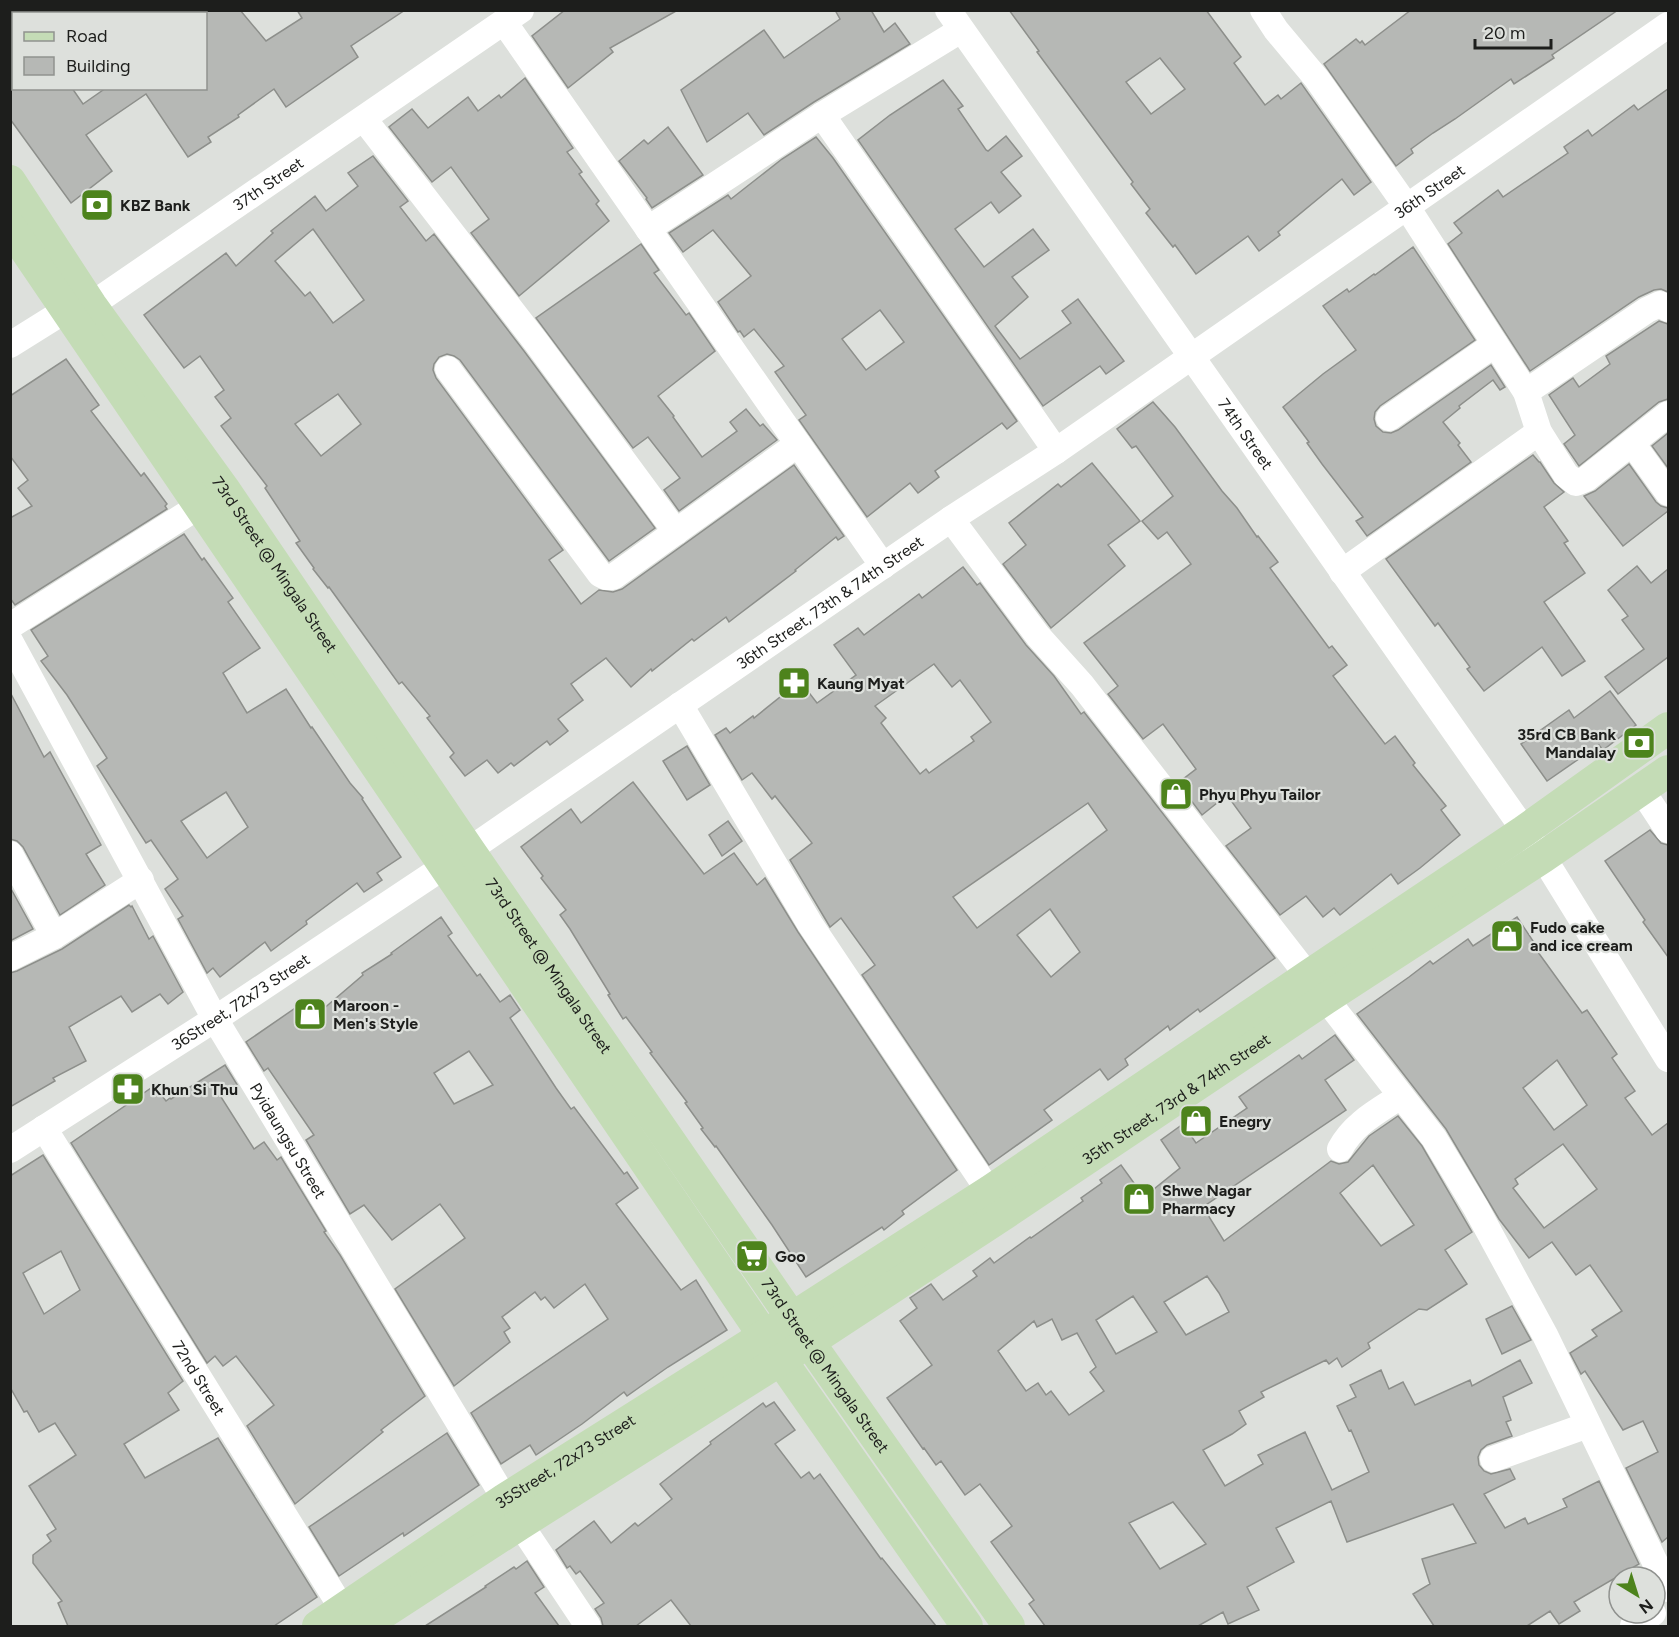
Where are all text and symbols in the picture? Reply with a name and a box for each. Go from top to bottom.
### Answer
legend [12,12,207,90]
scale bar [1475,12,1552,50]
text: 20 m [1484,22,1525,44]
text: Road [66,25,107,47]
text: Building [66,55,131,77]
street label: 37th Street [229,153,307,215]
street label: 36th Street [1391,160,1468,223]
bank icon: KBZ Bank [79,187,115,223]
place label: KBZ Bank [120,196,191,215]
street label: 74th Street [1214,395,1277,473]
street label: 73rd Street @ Mingala Street [208,473,341,656]
street label: 36th Street, 73th & 74th Street [733,532,927,673]
pharmacy icon: Kaung Myat [776,665,812,701]
place label: Kaung Myat [817,674,905,693]
place label: 35rd CB Bank Mandalay [1517,725,1617,762]
bank icon: 35rd CB Bank Mandalay [1621,725,1657,761]
shop icon: Phyu Phyu Tailor [1158,776,1194,812]
place label: Phyu Phyu Tailor [1199,785,1321,804]
street label: 73rd Street @ Mingala Street [481,875,616,1057]
shop icon: Fudo cake and ice cream [1489,918,1525,954]
place label: Fudo cake and ice cream [1530,918,1633,955]
street label: 36Street, 72x73 Street [168,950,313,1054]
shop icon: Maroon - Men's Style [292,996,328,1032]
place label: Maroon - Men's Style [333,996,418,1033]
street label: 35th Street, 73rd & 74th Street [1079,1030,1274,1169]
pharmacy icon: Khun Si Thu [110,1071,146,1107]
place label: Khun Si Thu [151,1080,238,1099]
street label: Pyidaungsu Street [246,1080,330,1202]
shop icon: Enegry [1178,1103,1214,1139]
place label: Enegry [1219,1112,1272,1131]
shop icon: Shwe Nagar Pharmacy [1121,1181,1157,1217]
place label: Shwe Nagar Pharmacy [1162,1181,1252,1218]
supermarket icon: Goo [734,1238,770,1274]
place label: Goo [775,1247,805,1266]
street label: 73rd Street @ Mingala Street [757,1275,893,1457]
street label: 72nd Street [168,1337,229,1419]
street label: 35Street, 72x73 Street [492,1410,639,1513]
north arrow [1607,1565,1667,1625]
text: N [1635,1595,1657,1618]

